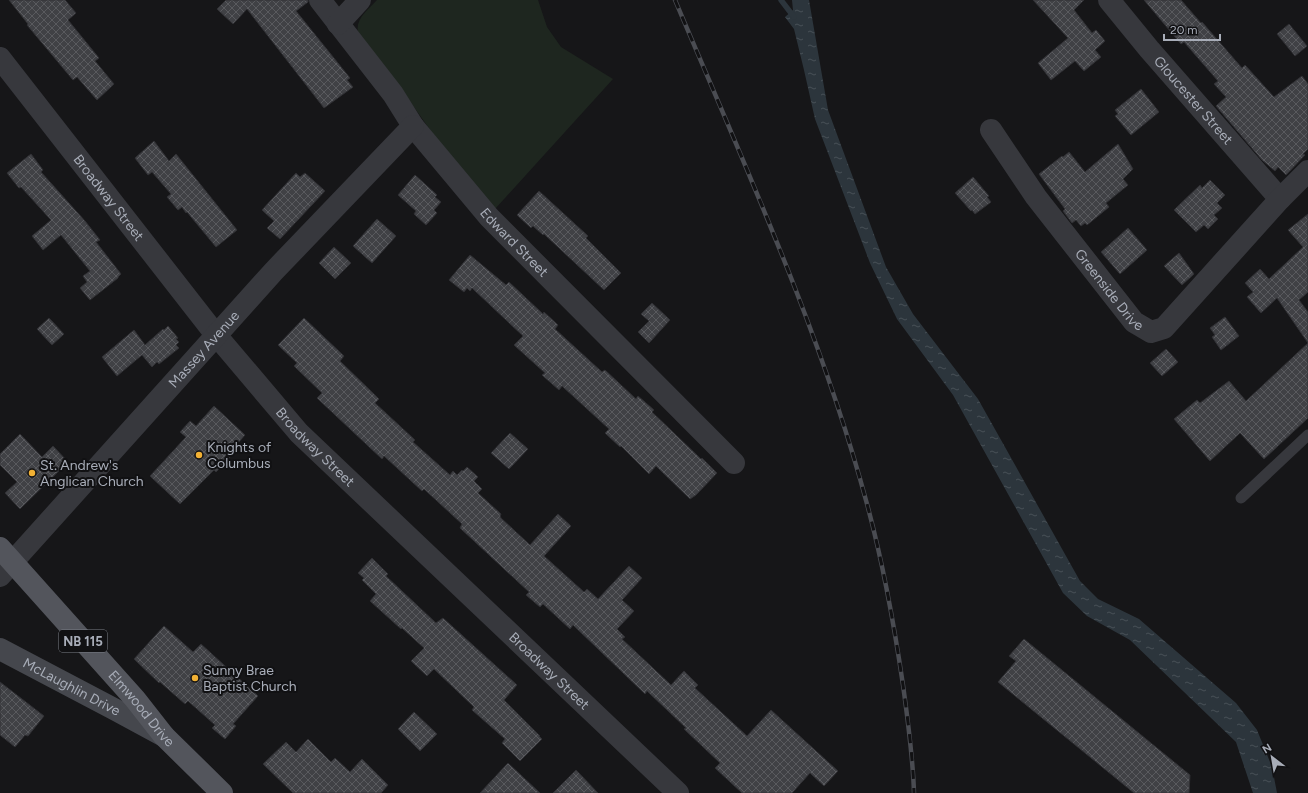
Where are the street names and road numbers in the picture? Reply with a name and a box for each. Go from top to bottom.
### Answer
street label: Gloucester Street [1150,52,1237,148]
street label: Broadway Street [70,151,148,244]
street label: Edward Street [476,204,552,280]
street label: Greenside Drive [1071,245,1147,334]
street label: Massey Avenue [165,307,243,391]
street label: Broadway Street [272,404,358,490]
street label: Broadway Street [506,629,593,713]
road number: NB 115 [59,630,107,652]
street label: McLaughlin Drive [20,654,124,720]
street label: Elmwood Drive [105,667,178,750]

